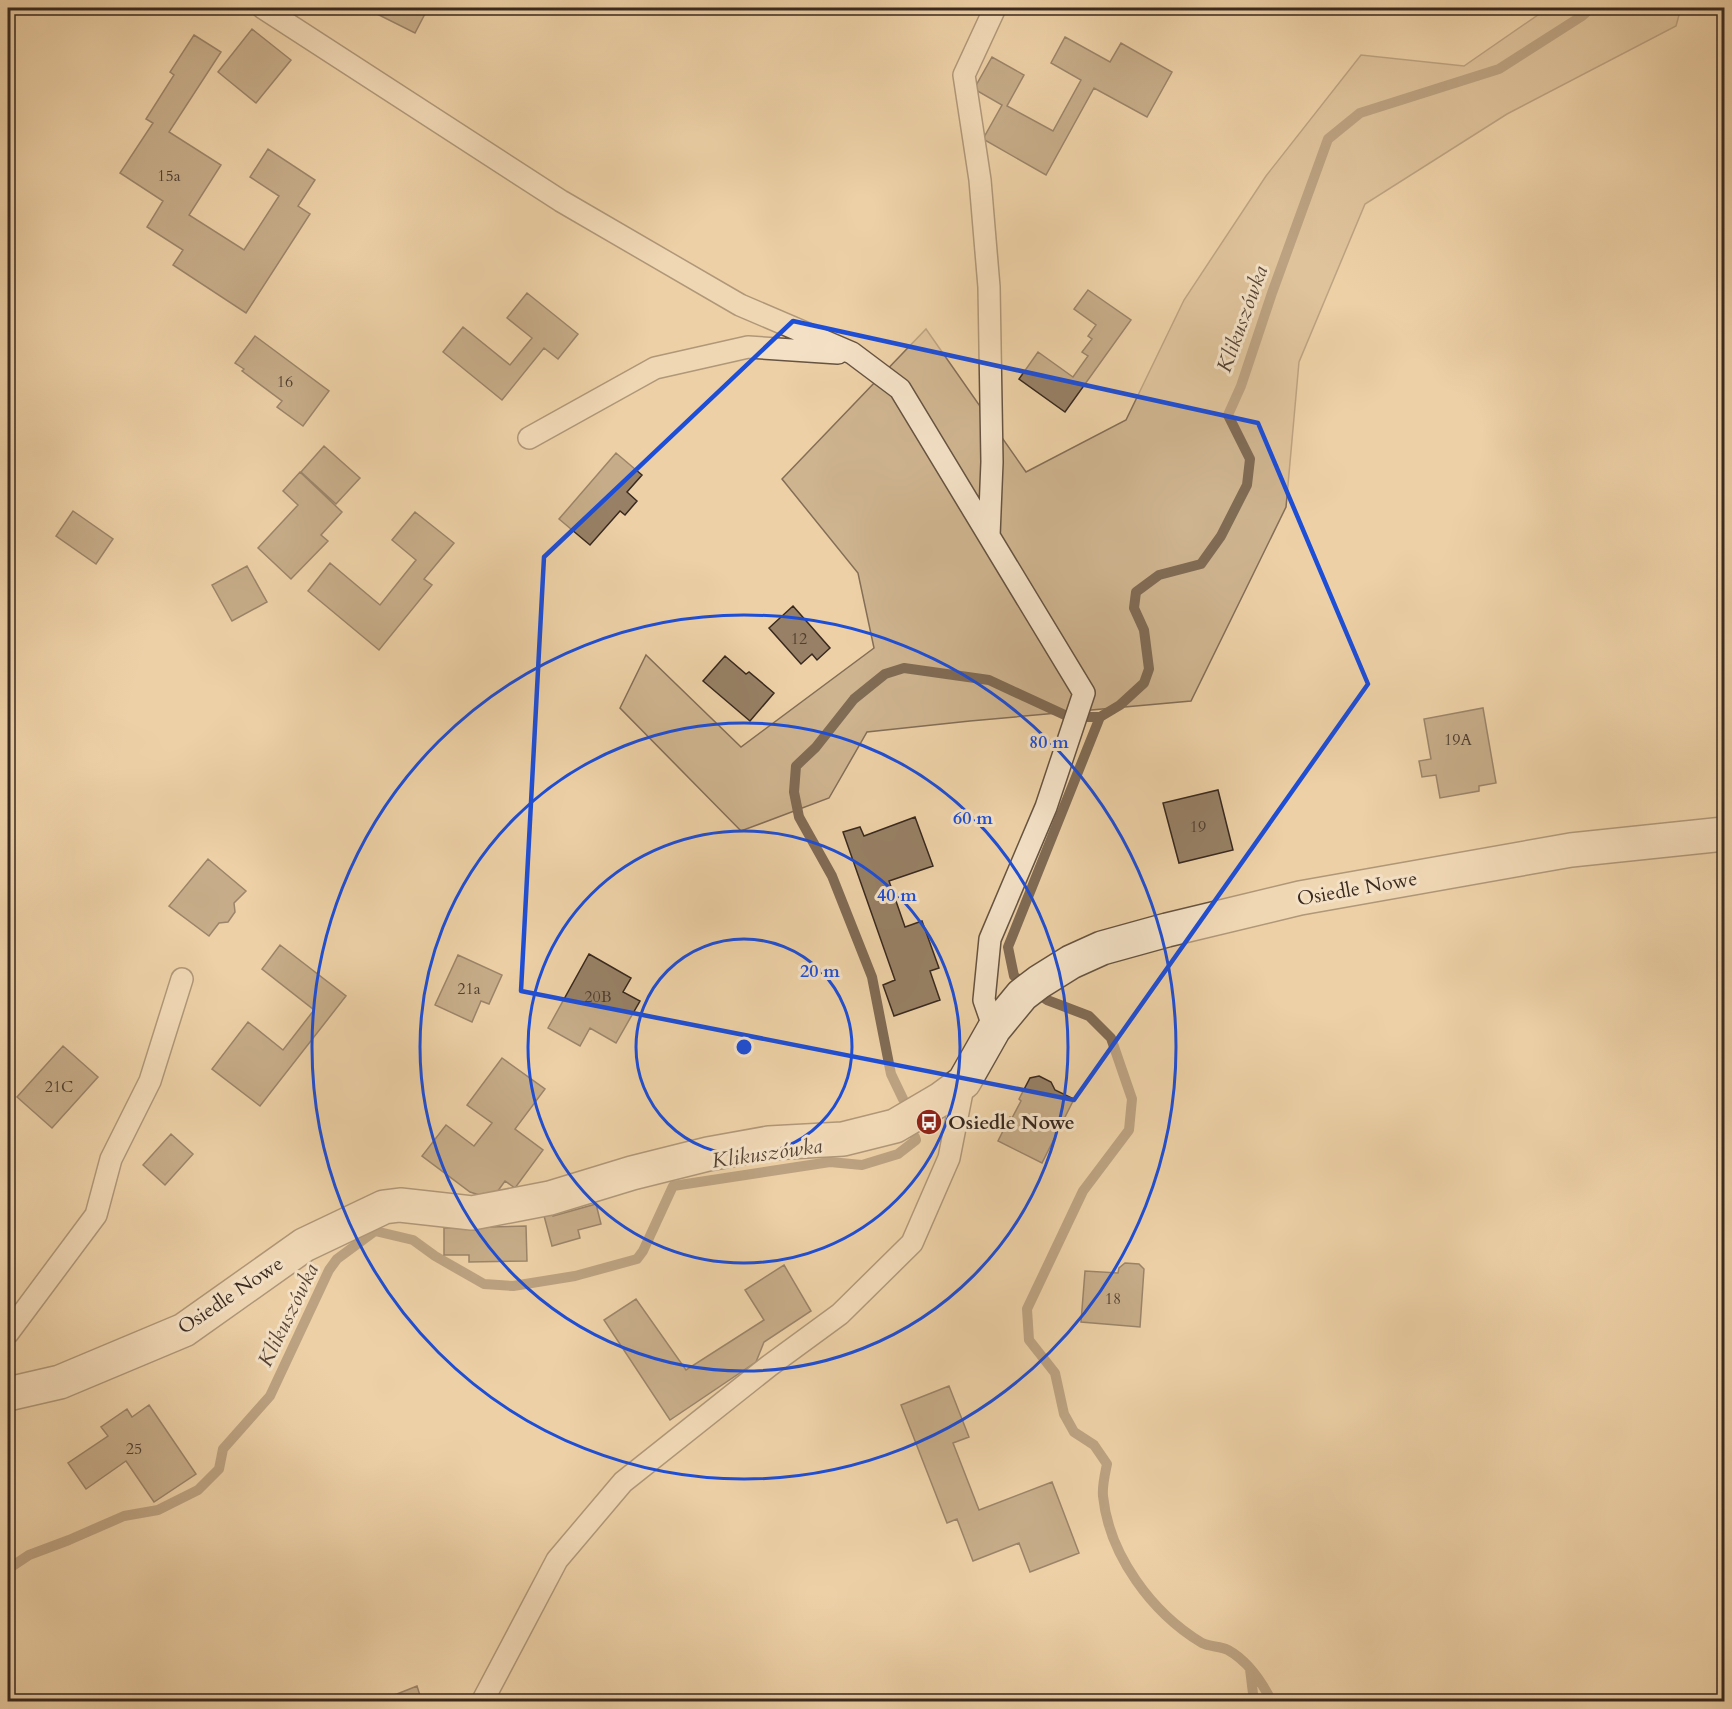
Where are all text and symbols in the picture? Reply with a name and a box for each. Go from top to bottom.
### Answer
house number: 15a [157,165,181,187]
water label: Klikuszówka [1210,262,1275,377]
house number: 16 [277,371,293,393]
house number: 12 [791,628,807,650]
house number: 19A [1444,729,1473,751]
text: 80 m [1029,730,1069,755]
text: 60 m [953,806,993,831]
house number: 19 [1190,816,1206,838]
street label: Osiedle Nowe [1295,865,1419,912]
text: 40 m [877,883,917,908]
text: 20 m [800,959,840,984]
house number: 21a [457,978,481,1000]
house number: 20B [584,986,612,1008]
centre of rings [734,1037,754,1057]
house number: 21C [45,1076,73,1098]
bus stop icon: Osiedle Nowe [914,1107,944,1137]
place label: Osiedle Nowe [948,1109,1075,1136]
water label: Klikuszówka [710,1131,824,1176]
street label: Osiedle Nowe [172,1250,288,1341]
water label: Klikuszówka [251,1259,326,1372]
house number: 18 [1105,1288,1121,1310]
house number: 25 [126,1438,142,1460]

